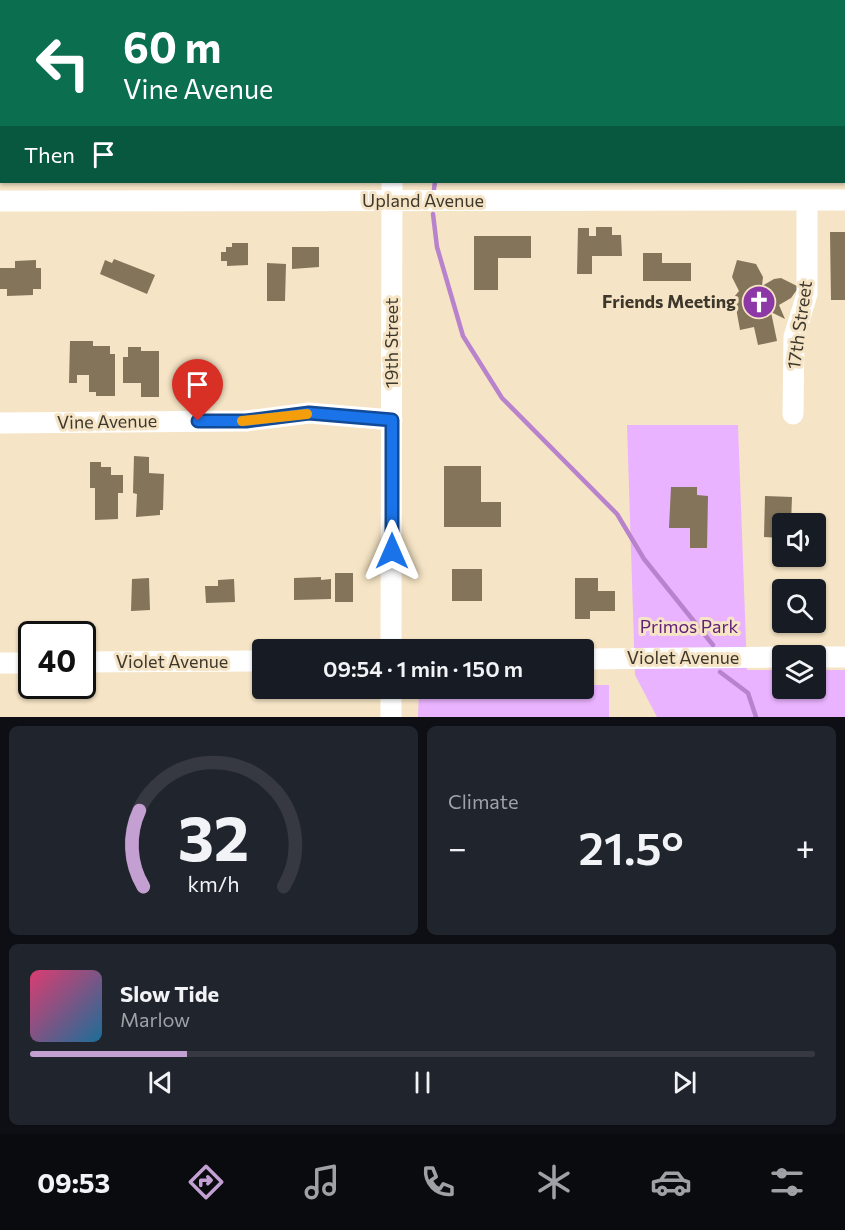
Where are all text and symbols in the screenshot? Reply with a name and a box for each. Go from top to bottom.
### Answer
text: 60 m [123,20,222,72]
icon: left [24,24,102,102]
text: Vine Avenue [123,72,273,105]
icon: arrive [87,138,120,171]
text: Then [24,141,75,168]
street label: Upland Avenue [362,189,484,211]
street label: 17th Street [782,279,816,371]
church icon: Friends Meeting [741,284,777,320]
place label: Friends Meeting [602,290,736,312]
street label: 19th Street [380,298,402,388]
pin [172,359,223,421]
icon: arrive [181,368,214,401]
street label: Vine Avenue [57,409,157,433]
map controls [772,513,826,699]
button: sound [772,513,826,567]
position arrow [360,519,424,583]
button: search [772,579,826,633]
park label: Primos Park [640,615,739,637]
speed limit sign: 40 [18,621,96,699]
button: layers [772,645,826,699]
street label: Violet Avenue [627,646,739,668]
street label: Violet Avenue [116,650,228,672]
text: 09:54 · 1 min · 150 m [323,655,523,682]
text: Climate [448,789,518,813]
text: 32 [178,798,249,874]
text: 21.5° [579,819,684,874]
text: − [448,826,467,867]
text: + [796,826,815,867]
text: km/h [187,871,240,897]
text: Slow Tide [120,980,219,1007]
text: Marlow [120,1007,190,1031]
icon: previous [144,1066,177,1099]
icon: pause [406,1066,439,1099]
icon: next [668,1066,701,1099]
icon: directions [185,1161,227,1203]
icon: music [301,1161,343,1203]
icon: phone [417,1161,459,1203]
icon: climate [533,1161,575,1203]
icon: car [650,1161,692,1203]
icon: filters [766,1161,808,1203]
text: 09:53 [37,1166,110,1199]

